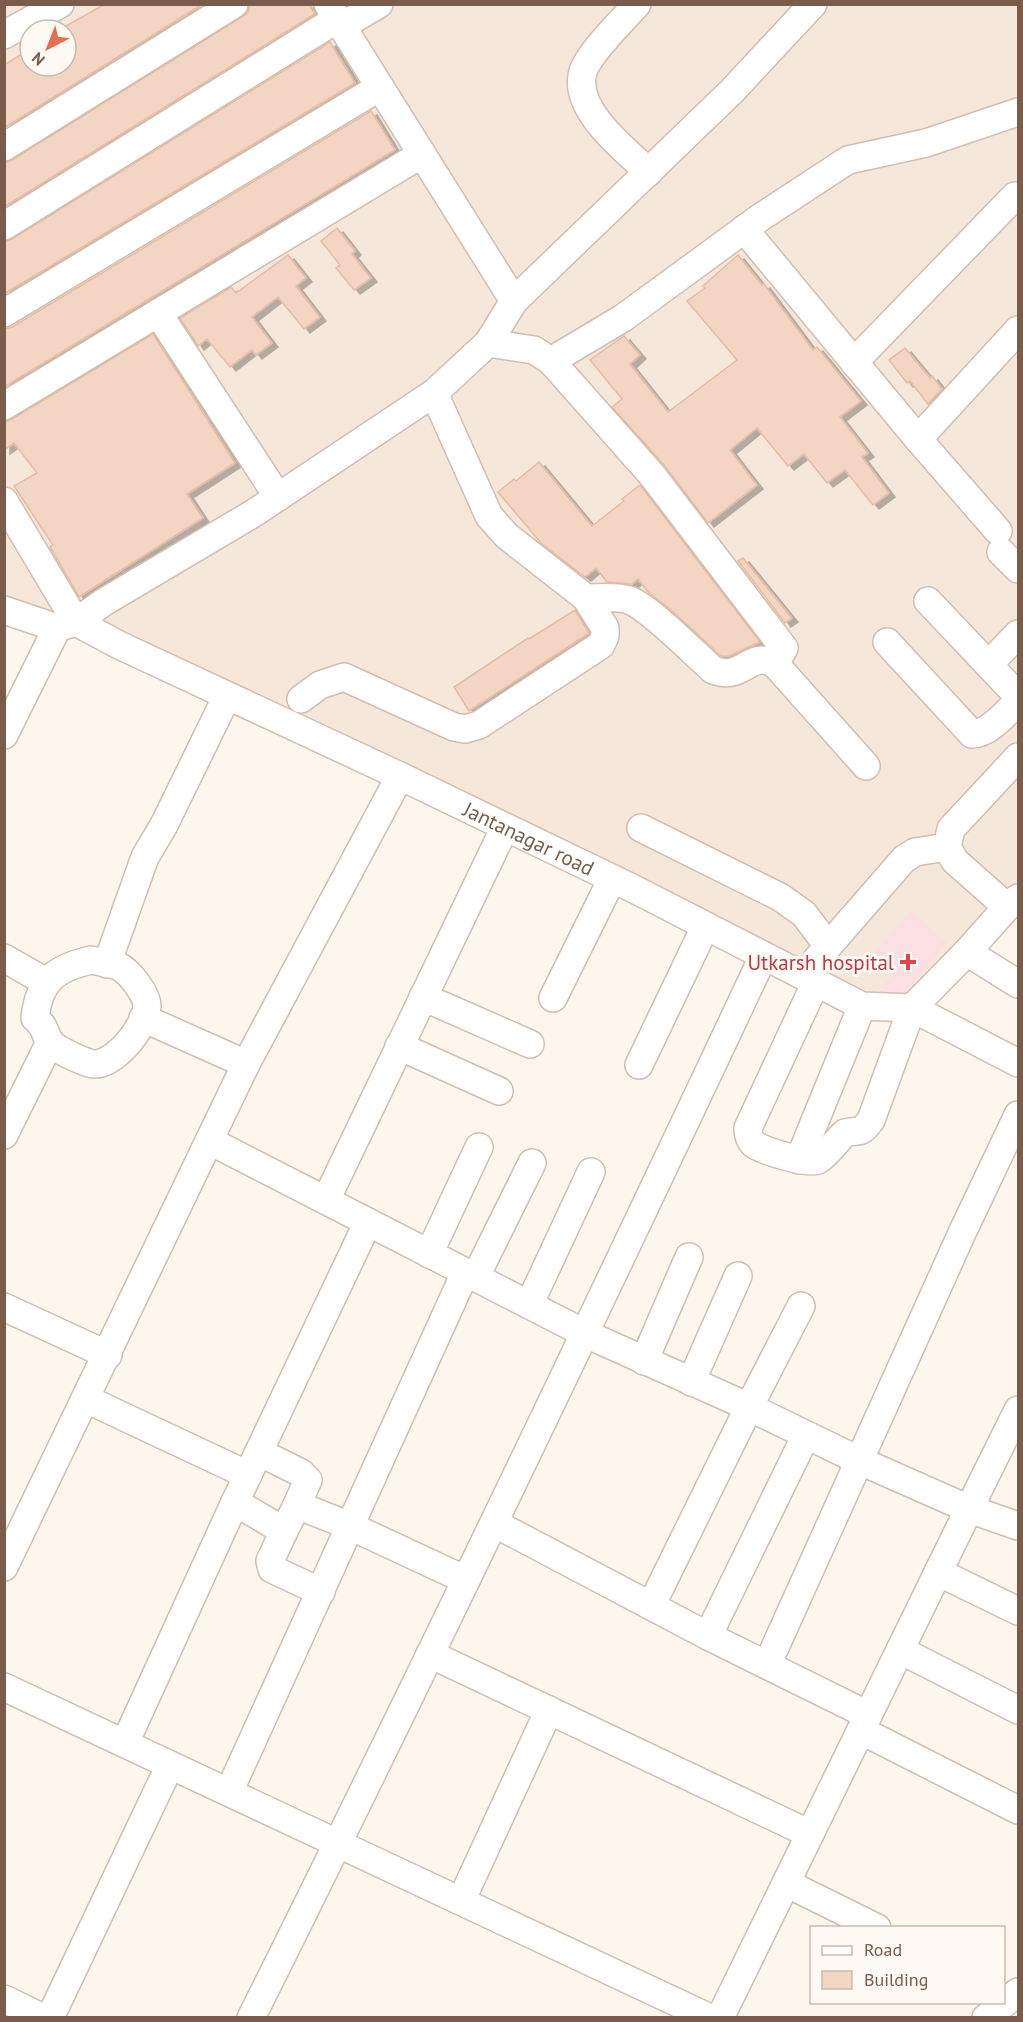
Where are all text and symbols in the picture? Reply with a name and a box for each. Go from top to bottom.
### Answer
north arrow [18,18,78,78]
text: N [27,48,49,70]
street label: Jantanagar road [458,795,599,881]
place label: Utkarsh hospital [747,949,894,976]
marker: Utkarsh hospital [899,953,917,971]
legend [810,1926,1005,2004]
text: Road [864,1938,902,1961]
text: Building [864,1968,928,1991]

